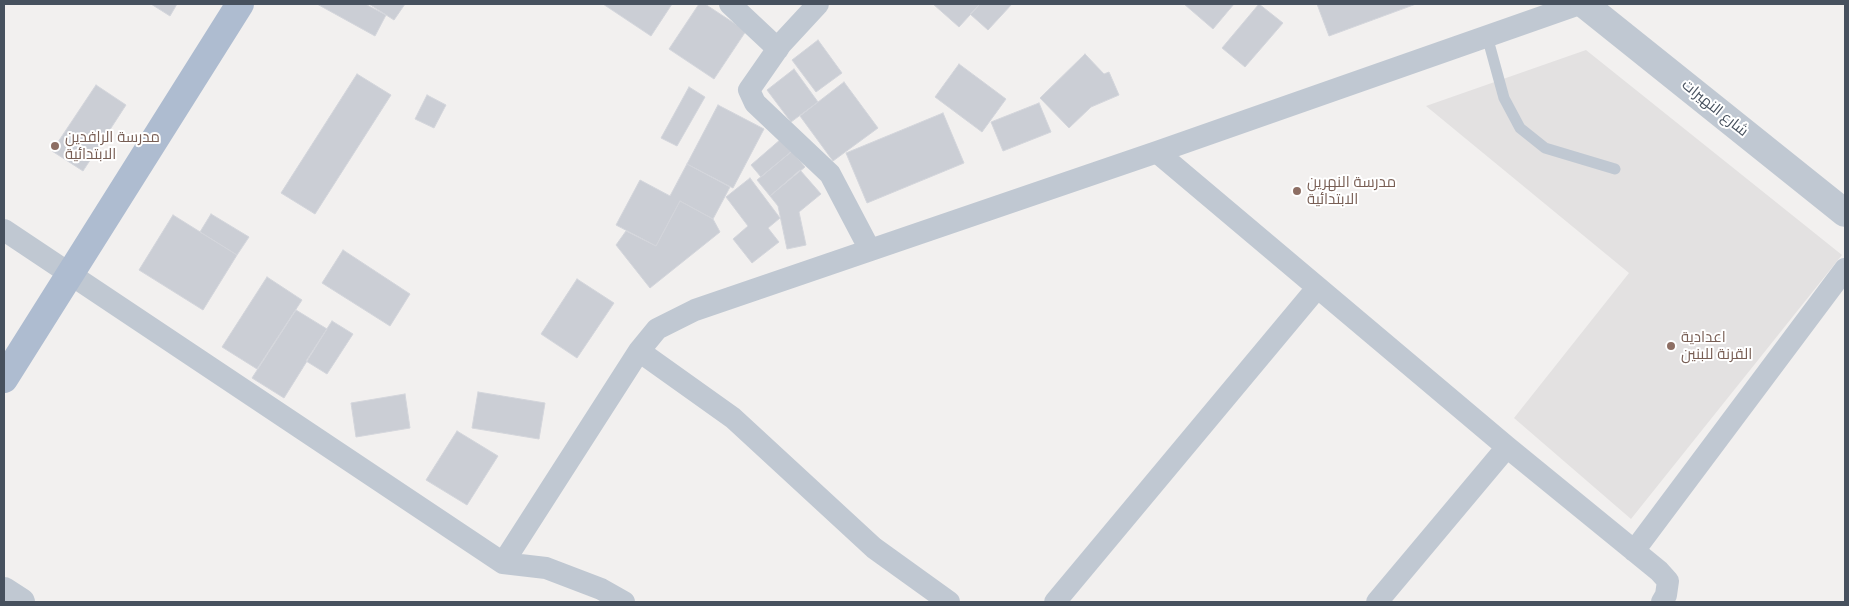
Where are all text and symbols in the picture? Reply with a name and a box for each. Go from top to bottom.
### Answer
street label: شارع النهيرات [1678,76,1752,140]
place label: مدرسة الرافدين الابتدائية [65,128,160,163]
marker: مدرسة الرافدين الابتدائية [49,140,61,152]
place label: مدرسة النهرين الابتدائية [1307,173,1396,208]
marker: مدرسة النهرين الابتدائية [1291,185,1303,197]
place label: اعدادية القرنة للبنين [1681,328,1752,363]
marker: اعدادية القرنة للبنين [1665,340,1677,352]

